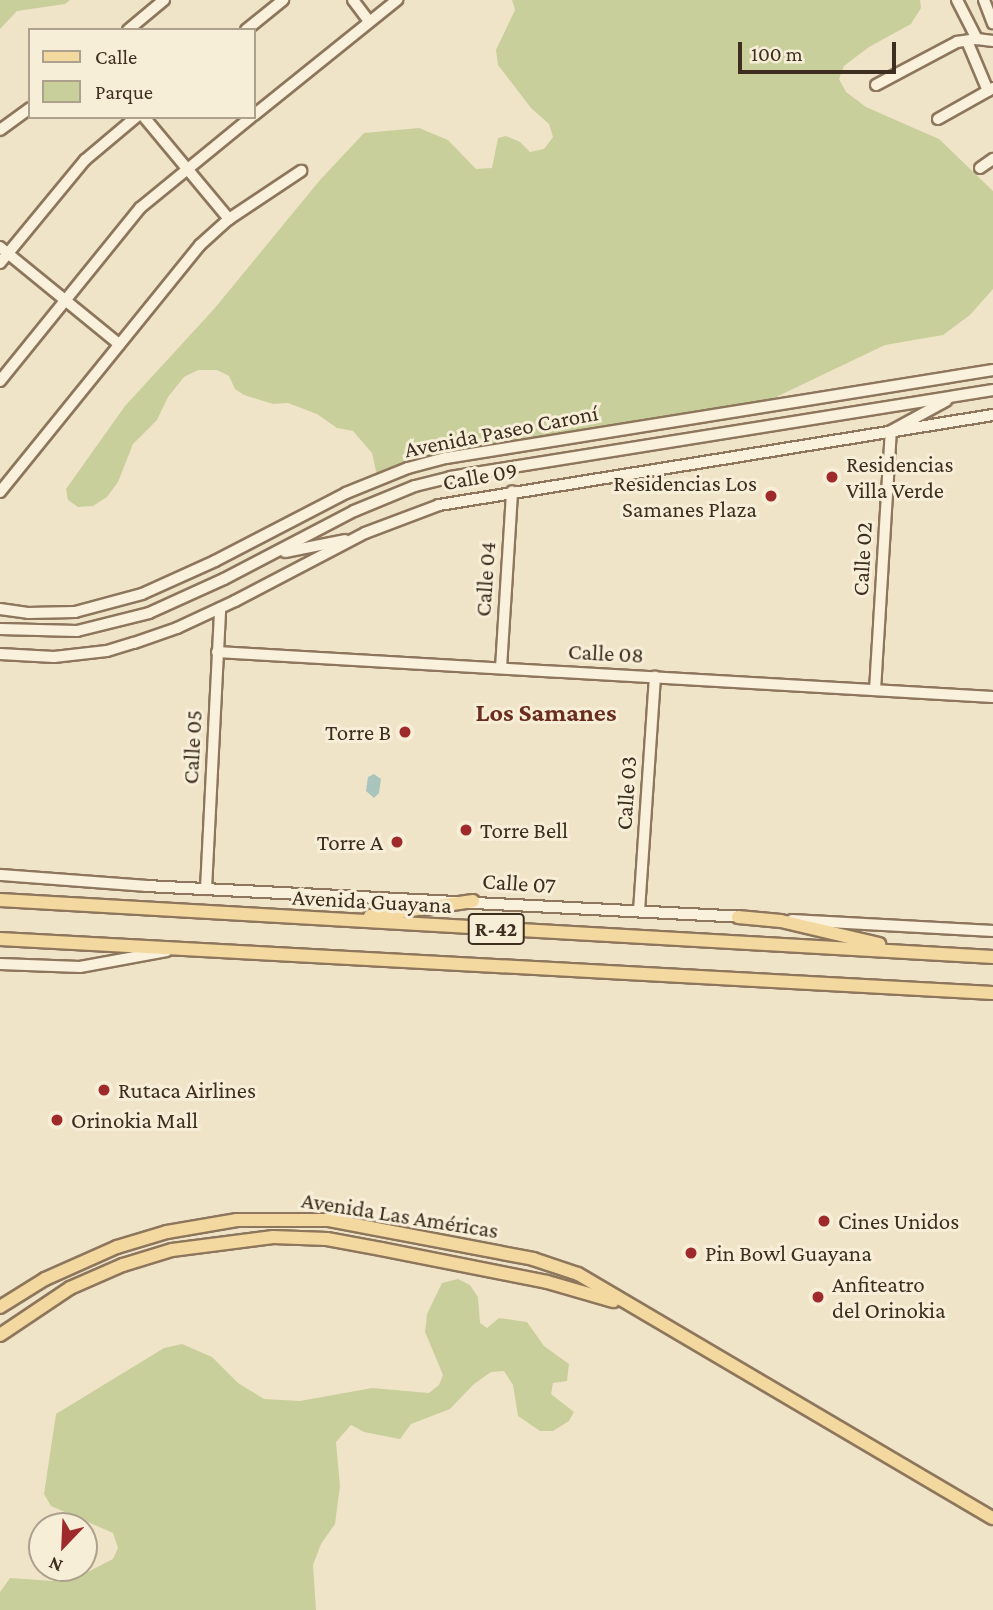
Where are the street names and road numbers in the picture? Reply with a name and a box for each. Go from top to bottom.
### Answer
street label: Avenida Paseo Caroní [402,399,600,463]
street label: Calle 09 [441,456,519,496]
street label: Calle 02 [846,521,878,597]
street label: Calle 04 [469,540,501,618]
street label: Calle 08 [567,637,645,669]
street label: Calle 05 [176,709,208,785]
street label: Calle 03 [610,755,642,831]
street label: Calle 07 [481,867,557,899]
street label: Avenida Guayana [291,883,453,919]
road number: R-42 [466,912,526,946]
street label: Avenida Las Américas [300,1186,500,1244]

